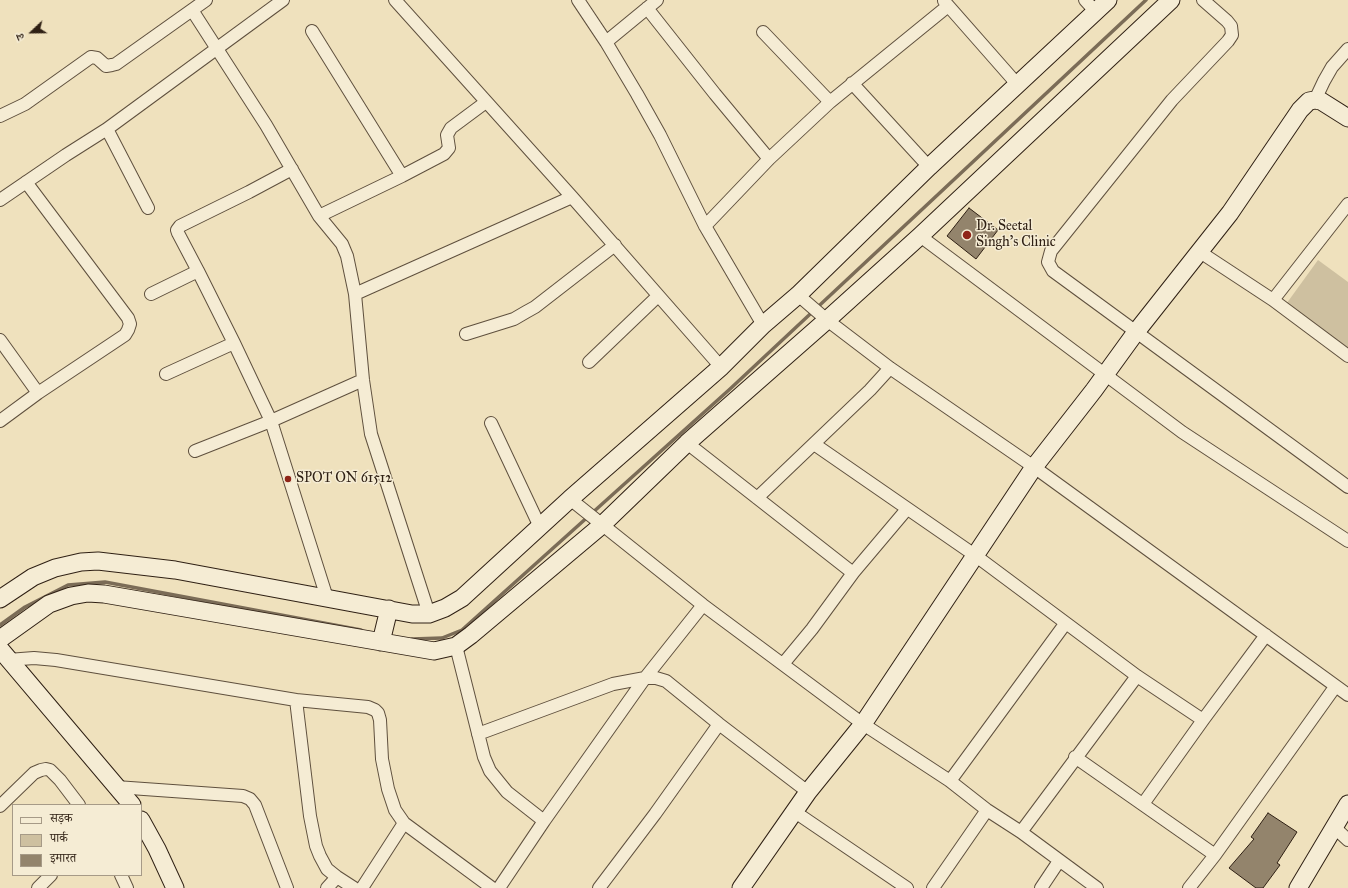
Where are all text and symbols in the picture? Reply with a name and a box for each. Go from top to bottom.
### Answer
north arrow [12,12,52,52]
text: उ [13,32,27,42]
place label: Dr. Seetal Singh's Clinic [976,219,1056,252]
marker: Dr. Seetal Singh's Clinic [961,229,973,241]
place label: SPOT ON 61512 [296,471,392,487]
marker: SPOT ON 61512 [283,474,293,484]
legend [12,804,142,876]
text: सड़क [50,811,73,825]
text: पार्क [50,831,68,845]
text: इमारत [50,851,76,865]

